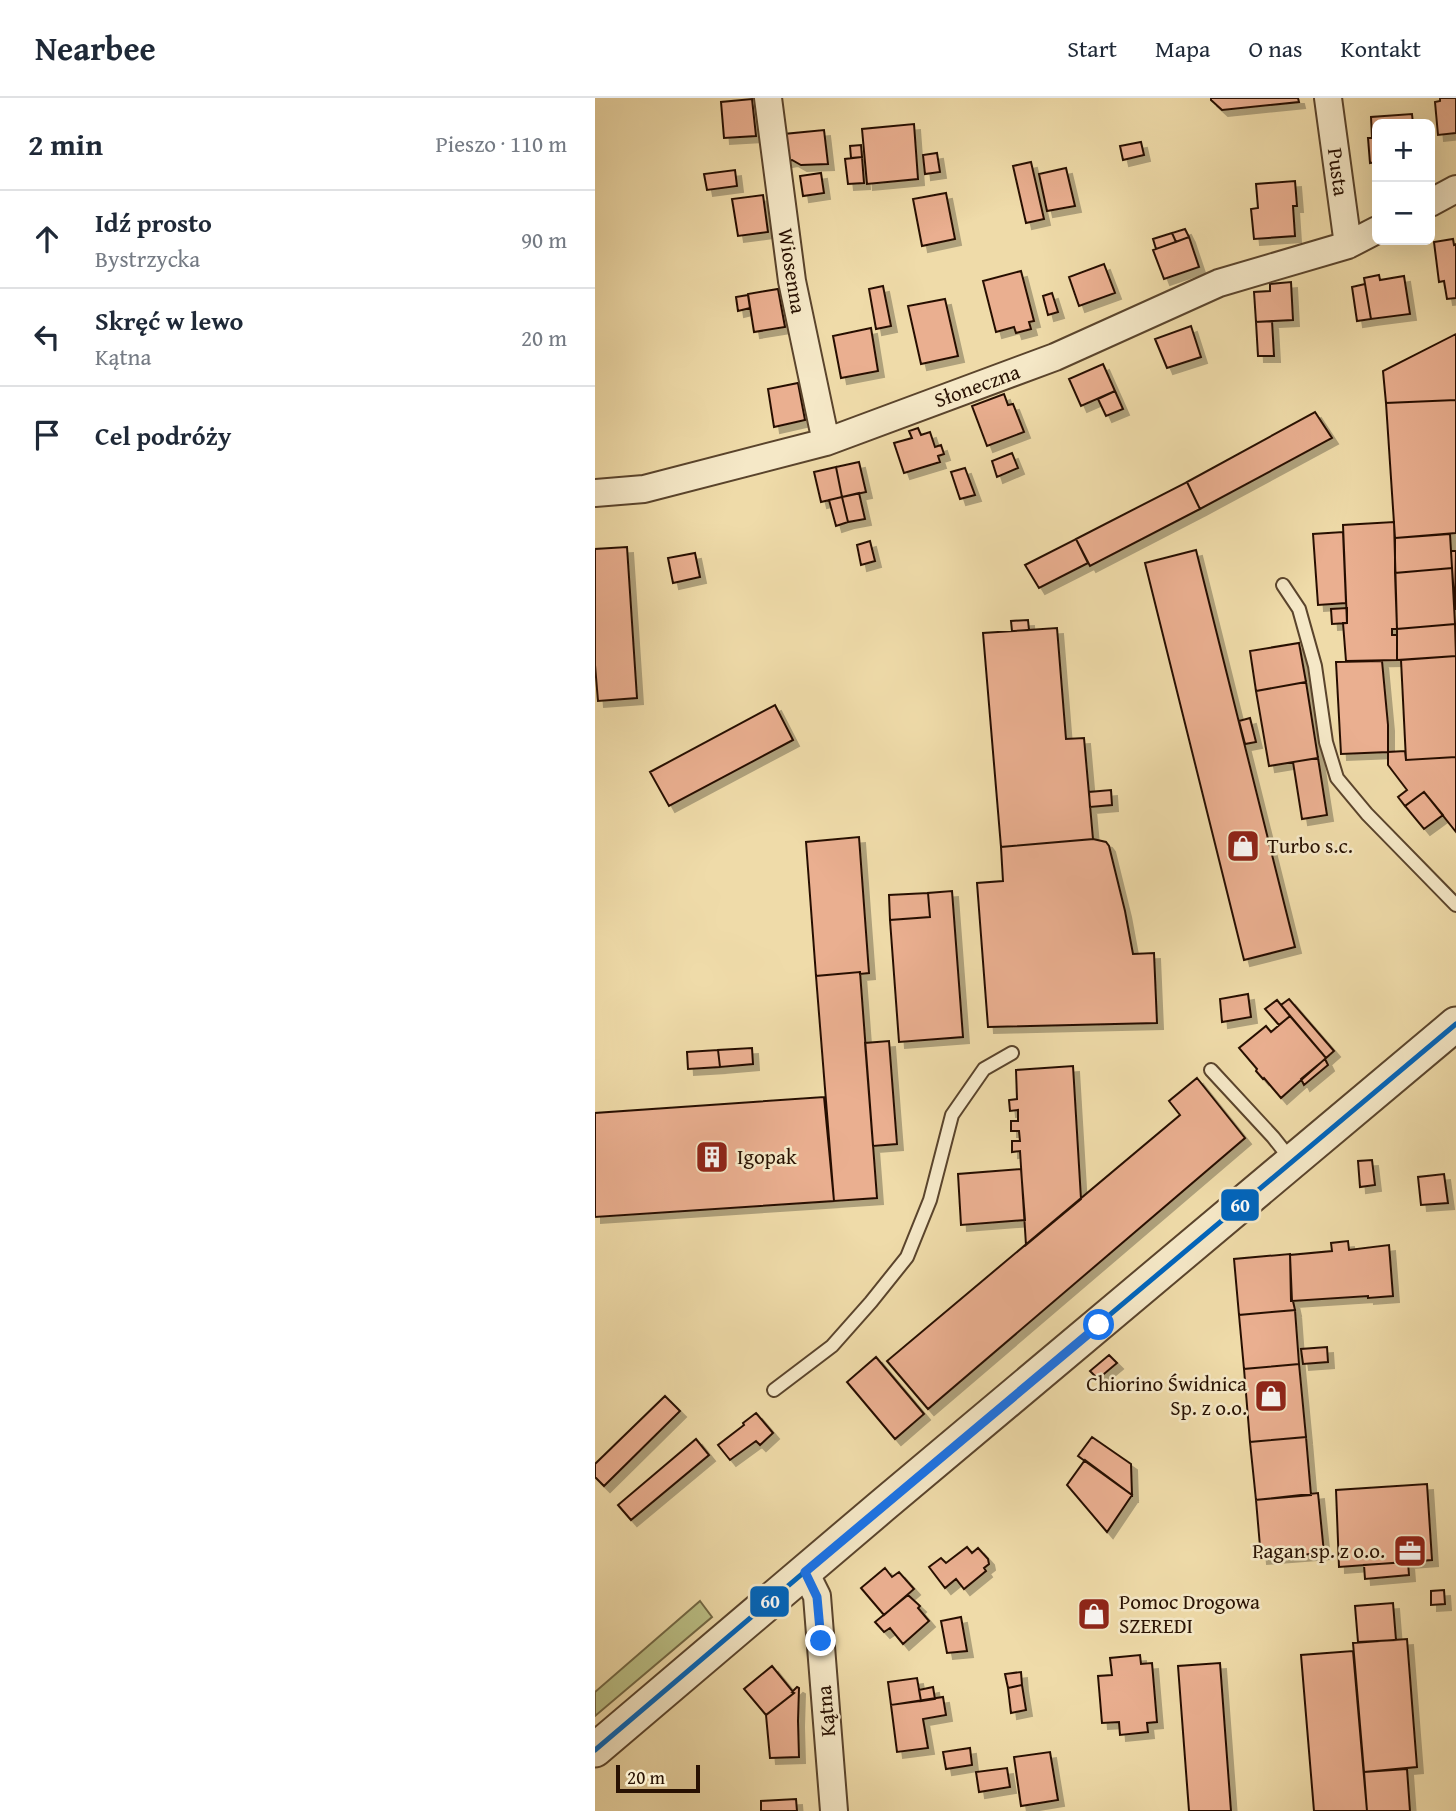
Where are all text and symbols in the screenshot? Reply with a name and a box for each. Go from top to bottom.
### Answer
text: Nearbee [35,24,156,72]
text: Start [1067,31,1117,66]
text: Mapa [1155,31,1210,66]
text: O nas [1248,31,1303,66]
text: Kontakt [1341,31,1421,66]
map controls [1372,119,1435,245]
button: + [1372,119,1435,182]
text: 2 min [28,122,103,166]
text: Pieszo · 110 m [435,127,567,160]
street label: Pusta [1320,146,1357,198]
button: − [1372,182,1435,245]
text: Idź prosto [95,203,212,242]
icon: ahead [28,220,66,258]
text: 90 m [521,223,567,256]
street label: Wiosenna [770,226,815,316]
text: Bystrzycka [95,242,200,275]
text: Skręć w lewo [95,301,243,340]
icon: left [28,318,66,356]
text: 20 m [521,321,567,354]
text: Kątna [95,340,151,373]
street label: Słoneczna [930,356,1024,415]
icon: arrive [28,416,66,454]
text: Cel podróży [95,416,231,455]
shop icon: Turbo s.c. [1224,827,1262,865]
place label: Turbo s.c. [1267,830,1353,861]
building icon: Igopak [693,1138,731,1176]
place label: Igopak [737,1141,797,1172]
line badge: 60 [1220,1188,1260,1222]
text: 60 [1230,1191,1250,1219]
route start [1083,1309,1114,1340]
place label: Chiorino Świdnica Sp. z o.o. [1086,1368,1247,1423]
shop icon: Chiorino Świdnica Sp. z o.o. [1252,1377,1290,1415]
office icon: Pagan sp. z o.o. [1391,1532,1429,1570]
place label: Pagan sp. z o.o. [1252,1535,1385,1566]
line badge: 60 [749,1585,790,1618]
place label: Pomoc Drogowa SZEREDI [1119,1586,1260,1641]
text: 60 [760,1587,780,1615]
shop icon: Pomoc Drogowa SZEREDI [1075,1595,1113,1633]
route end [805,1625,836,1656]
street label: Kątna [808,1684,843,1738]
scale bar [616,1762,700,1794]
text: 20 m [627,1763,665,1791]

